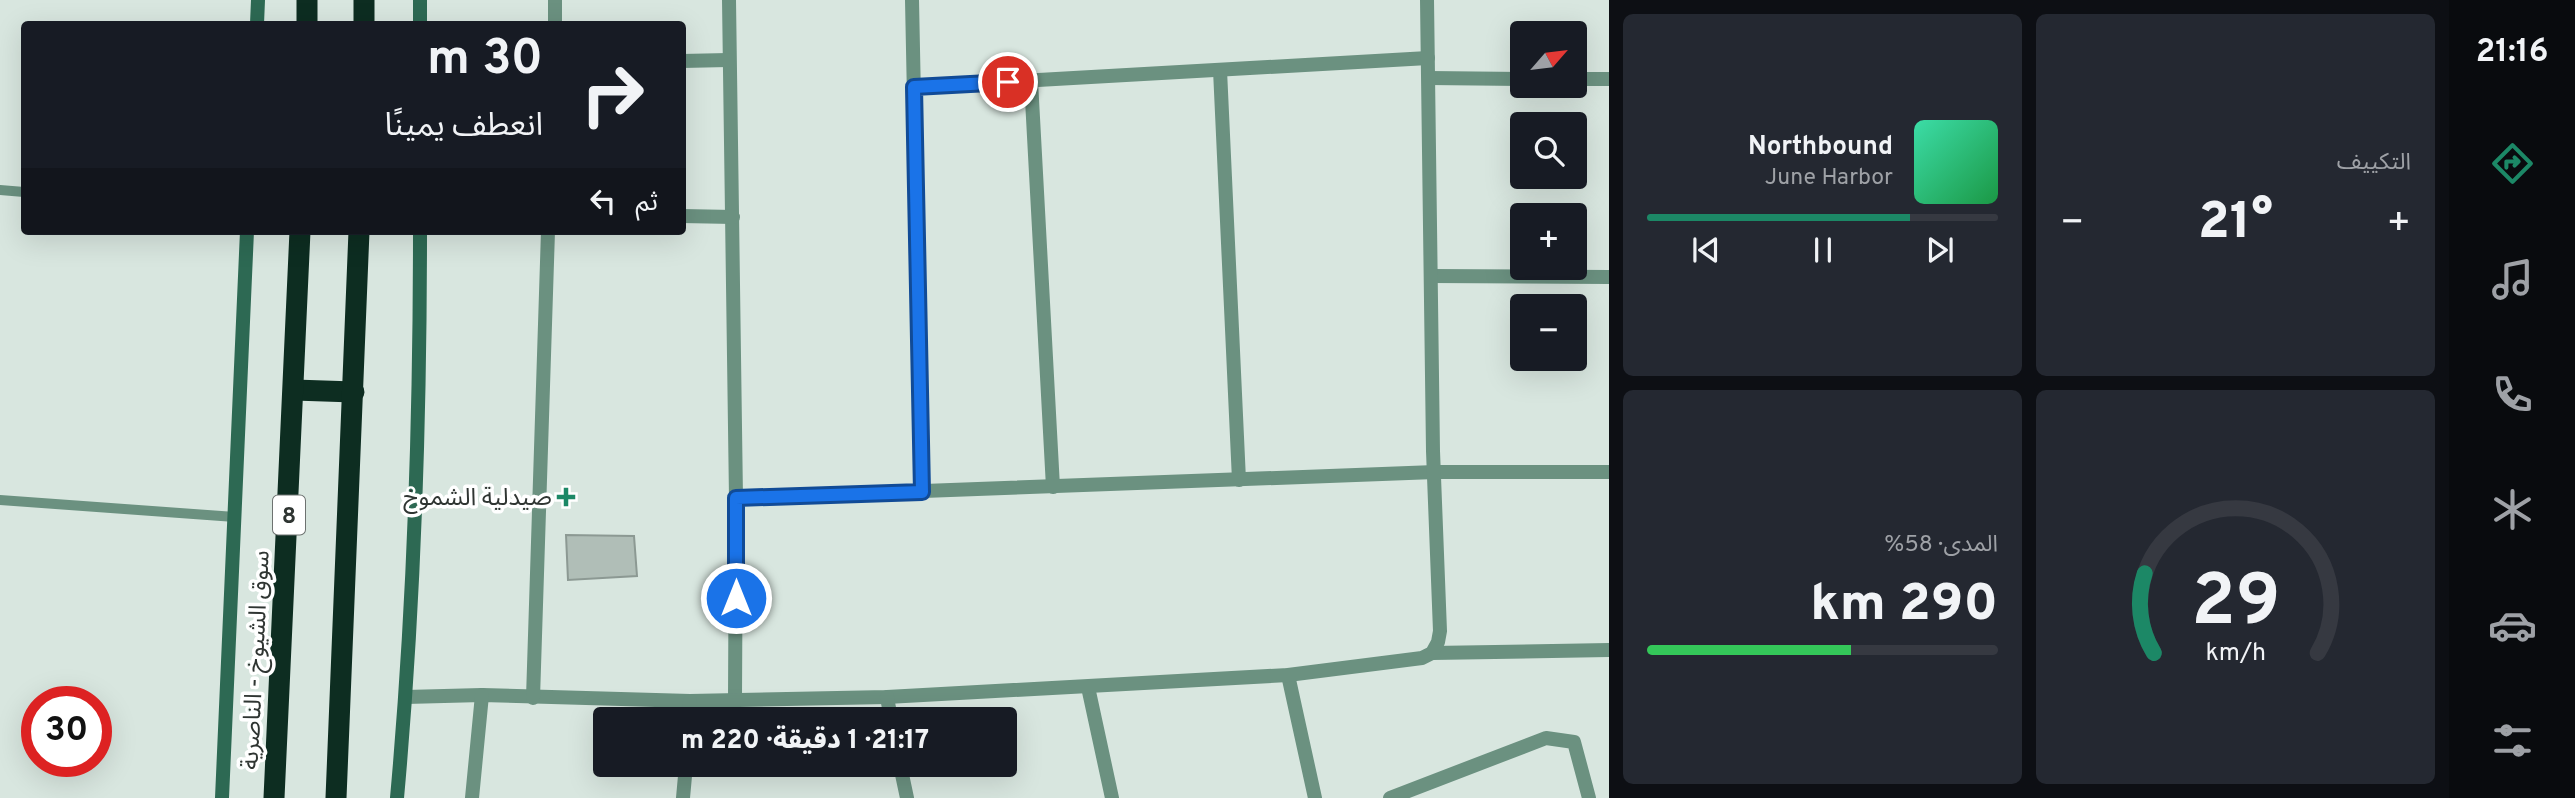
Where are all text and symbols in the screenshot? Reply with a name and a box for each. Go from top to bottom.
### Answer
north arrow [1510,21,1587,98]
map controls [1510,21,1587,371]
text: 30 m [427,30,543,92]
text: 21:16 [2476,33,2548,73]
icon: right [567,49,658,140]
pin [978,52,1038,112]
icon: arrive [989,63,1027,101]
text: انعطف يمينًا [384,107,543,147]
button: search [1510,112,1587,189]
text: Northbound [1748,131,1893,164]
icon: directions [2488,139,2537,188]
text: التكييف [2337,149,2411,178]
text: June Harbor [1765,164,1893,193]
icon: left [584,182,622,220]
text: ثم [636,187,658,220]
text: 21° [2198,191,2273,257]
text: − [2060,200,2085,249]
text: + [2386,200,2411,249]
button: + [1510,203,1587,280]
icon: previous [1687,231,1725,269]
icon: pause [1804,231,1842,269]
icon: next [1921,231,1959,269]
icon: music [2488,255,2537,304]
button: − [1510,294,1587,371]
icon: phone [2488,370,2537,419]
place label: صيدلية الشموخ [403,484,552,514]
icon: climate [2488,485,2537,534]
marker: صيدلية الشموخ [558,489,574,505]
road number: 8 [273,495,305,534]
text: المدى · 58% [1884,531,1998,560]
street label: سوق الشيوخ - الناصرية [236,550,278,771]
text: 29 [2191,559,2280,651]
position arrow [699,561,773,635]
text: 290 km [1810,573,1998,639]
icon: car [2488,601,2537,650]
text: km/h [2205,638,2266,670]
speed limit sign: 30 [21,686,112,777]
icon: filters [2488,716,2537,765]
text: 21:17 · 1 دقيقة · 220 m [681,725,929,758]

